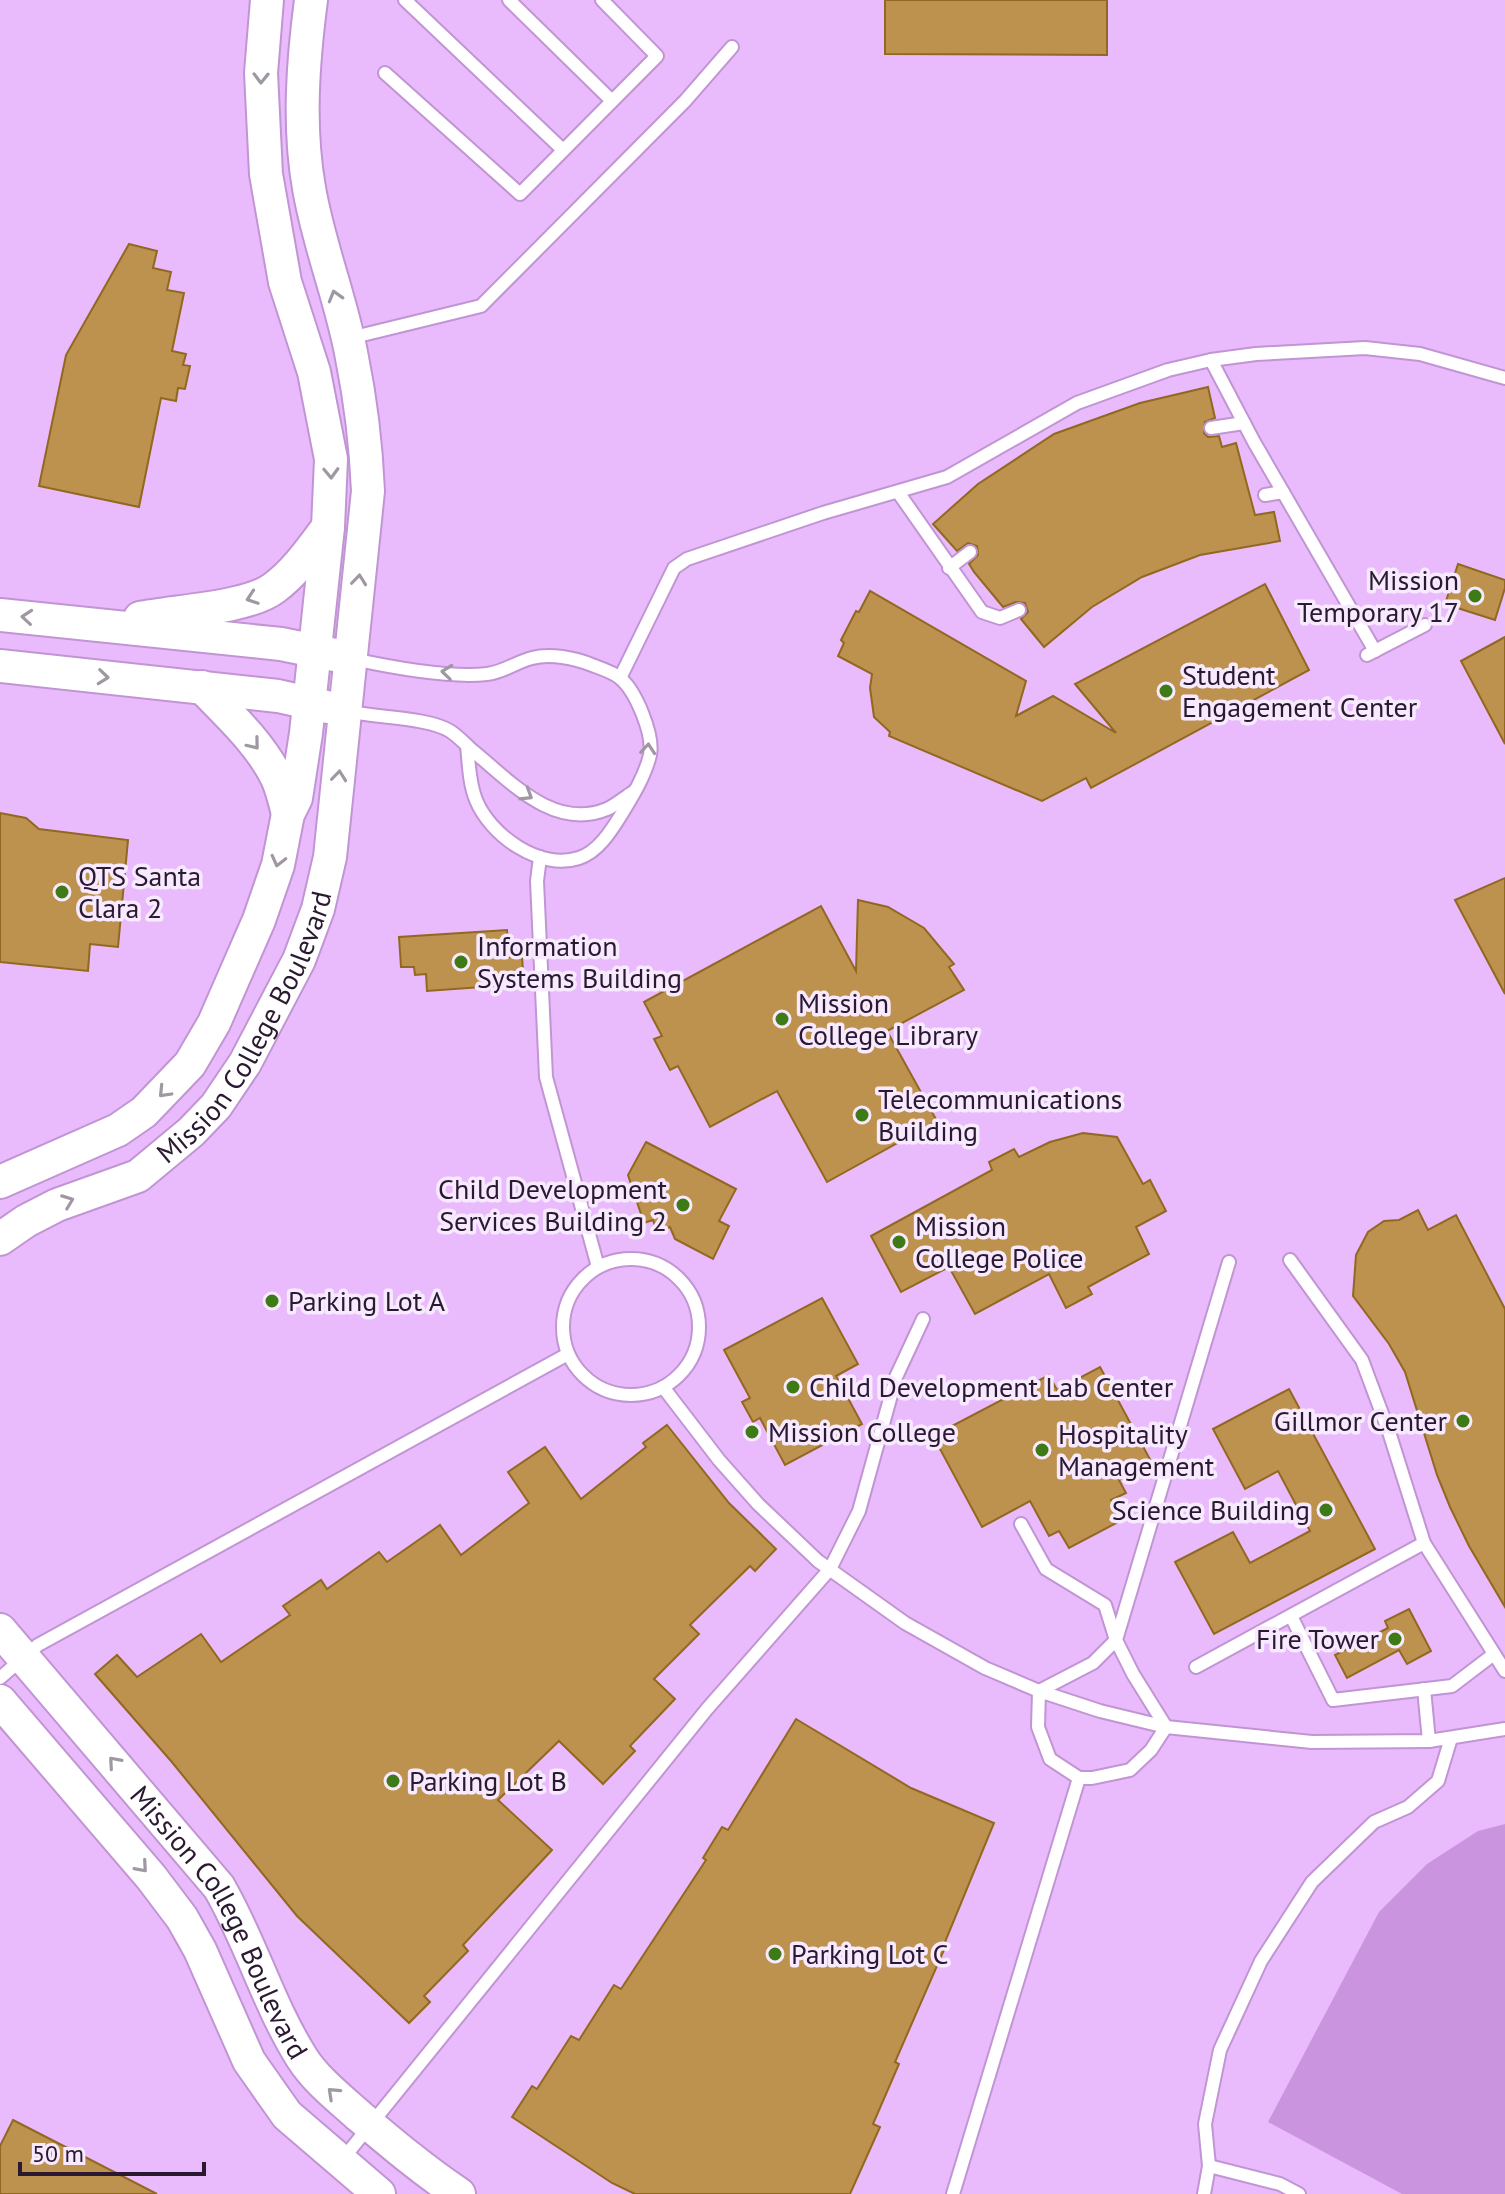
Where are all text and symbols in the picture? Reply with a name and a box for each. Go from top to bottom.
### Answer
one-way arrow [252,72,270,85]
one-way arrow [328,290,344,304]
one-way arrow [322,467,340,480]
place label: Mission Temporary 17 [1297,561,1459,630]
one-way arrow [351,573,368,586]
marker: Mission Temporary 17 [1466,587,1484,605]
one-way arrow [246,588,260,604]
one-way arrow [20,609,33,626]
place label: Student Engagement Center [1182,656,1418,725]
one-way arrow [440,664,453,681]
one-way arrow [97,668,110,685]
marker: Student Engagement Center [1157,682,1175,700]
one-way arrow [245,735,259,750]
one-way arrow [639,743,656,756]
one-way arrow [330,769,347,782]
one-way arrow [518,785,533,801]
one-way arrow [271,854,288,868]
place label: QTS Santa Clara 2 [78,857,201,926]
marker: QTS Santa Clara 2 [53,883,71,901]
street label: Mission College Boulevard [149,887,340,1171]
place label: Information Systems Building [477,927,682,996]
marker: Information Systems Building [452,953,470,971]
place label: Mission College Library [798,984,978,1053]
marker: Mission College Library [773,1010,791,1028]
place label: Telecommunications Building [878,1080,1122,1149]
one-way arrow [159,1083,174,1097]
marker: Telecommunications Building [853,1106,871,1124]
place label: Child Development Services Building 2 [438,1170,667,1239]
one-way arrow [60,1194,74,1211]
marker: Child Development Services Building 2 [674,1196,692,1214]
place label: Mission College Police [915,1207,1084,1276]
marker: Mission College Police [890,1233,908,1251]
place label: Parking Lot A [288,1282,446,1319]
marker: Parking Lot A [263,1292,281,1310]
place label: Child Development Lab Center [809,1368,1174,1405]
marker: Child Development Lab Center [784,1378,802,1396]
place label: Gillmor Center [1274,1402,1447,1439]
marker: Gillmor Center [1454,1412,1472,1430]
place label: Mission College [768,1413,956,1450]
place label: Hospitality Management [1058,1415,1215,1484]
marker: Mission College [743,1423,761,1441]
marker: Hospitality Management [1033,1441,1051,1459]
place label: Science Building [1112,1491,1310,1528]
marker: Science Building [1317,1501,1335,1519]
place label: Fire Tower [1256,1620,1379,1657]
marker: Fire Tower [1386,1630,1404,1648]
one-way arrow [109,1757,124,1772]
place label: Parking Lot B [409,1762,567,1799]
marker: Parking Lot B [384,1772,402,1790]
street label: Mission College Boulevard [123,1778,317,2066]
one-way arrow [132,1858,147,1872]
place label: Parking Lot C [791,1935,949,1972]
marker: Parking Lot C [766,1945,784,1963]
one-way arrow [328,2087,342,2102]
scale bar [20,2126,204,2176]
text: 50 m [32,2138,84,2169]

